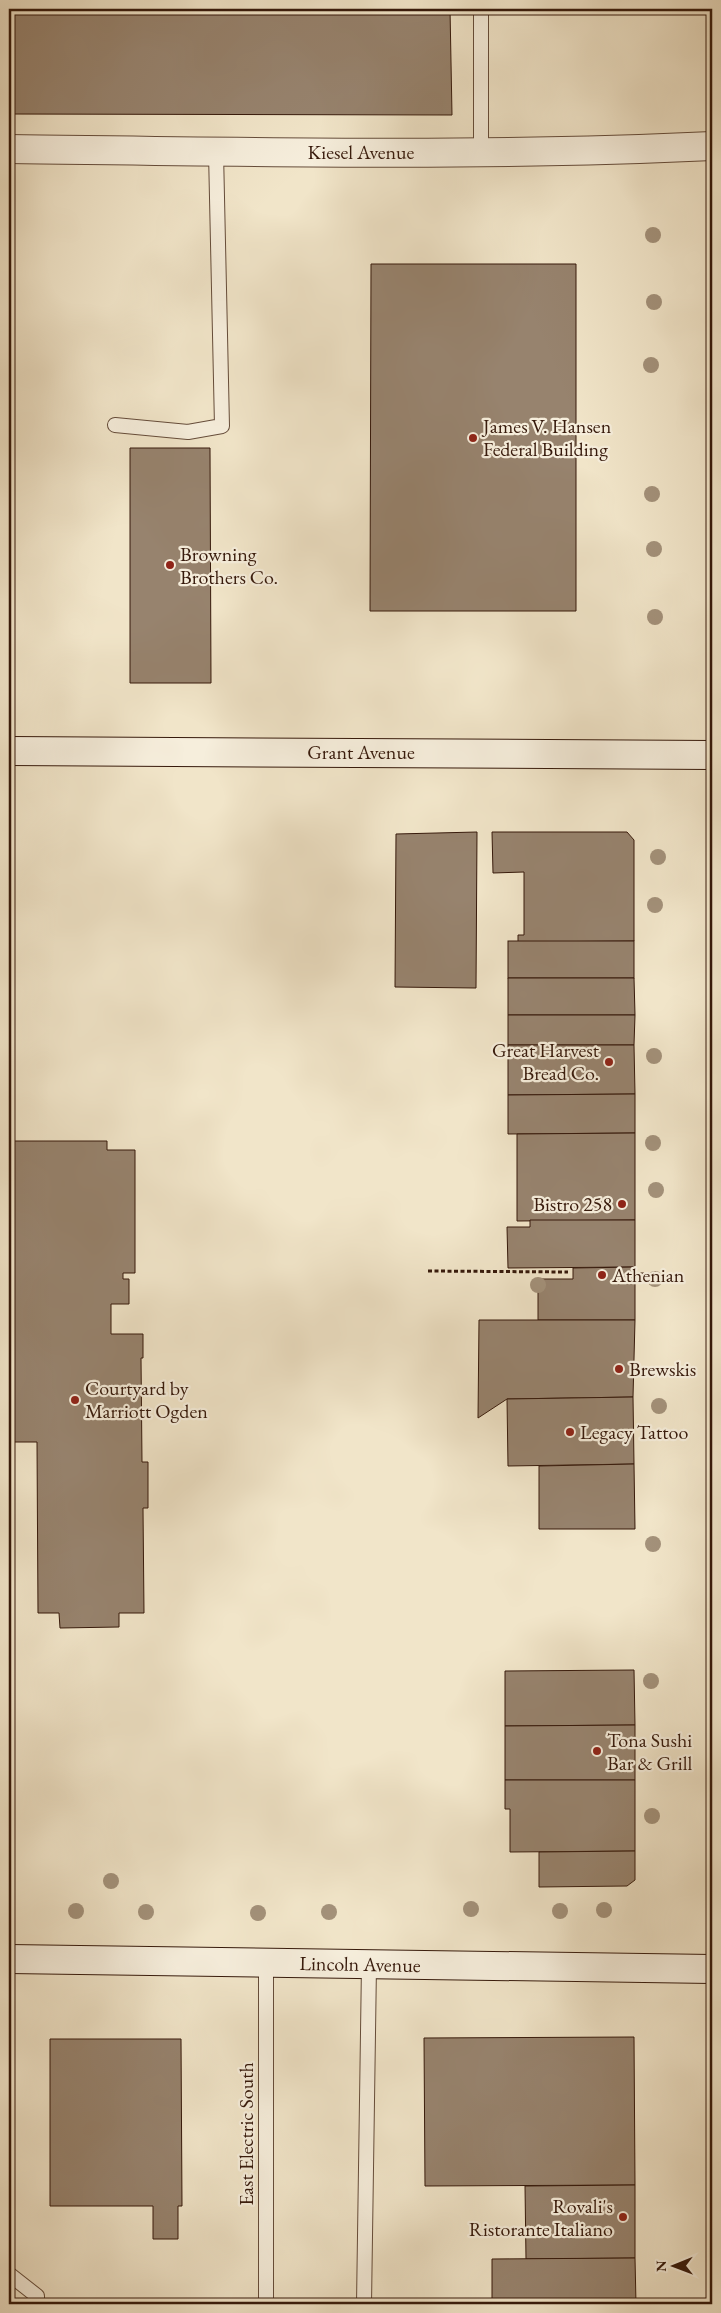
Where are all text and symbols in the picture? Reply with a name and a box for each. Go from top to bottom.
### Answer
street label: Kiesel Avenue [308,139,415,165]
place label: James V. Hansen Federal Building [481,413,612,462]
marker: James V. Hansen Federal Building [467,432,479,444]
place label: Browning Brothers Co. [180,541,278,590]
marker: Browning Brothers Co. [164,559,176,571]
street label: Grant Avenue [307,739,415,765]
place label: Great Harvest Bread Co. [492,1037,600,1086]
marker: Great Harvest Bread Co. [603,1056,615,1068]
place label: Bistro 258 [533,1191,612,1217]
marker: Bistro 258 [616,1198,628,1210]
place label: Athenian [611,1262,685,1288]
marker: Athenian [596,1269,608,1281]
place label: Brewskis [629,1356,696,1382]
marker: Brewskis [613,1363,625,1375]
place label: Courtyard by Marriott Ogden [85,1375,208,1424]
marker: Courtyard by Marriott Ogden [69,1394,81,1406]
place label: Legacy Tattoo [580,1419,688,1445]
marker: Legacy Tattoo [564,1426,576,1438]
place label: Tona Sushi Bar & Grill [607,1727,692,1776]
marker: Tona Sushi Bar & Grill [591,1745,603,1757]
street label: Lincoln Avenue [299,1950,421,1978]
street label: East Electric South [233,2062,259,2206]
place label: Rovali's Ristorante Italiano [469,2193,613,2242]
marker: Rovali's Ristorante Italiano [617,2211,629,2223]
north arrow [648,2240,698,2290]
text: N [652,2260,670,2272]

